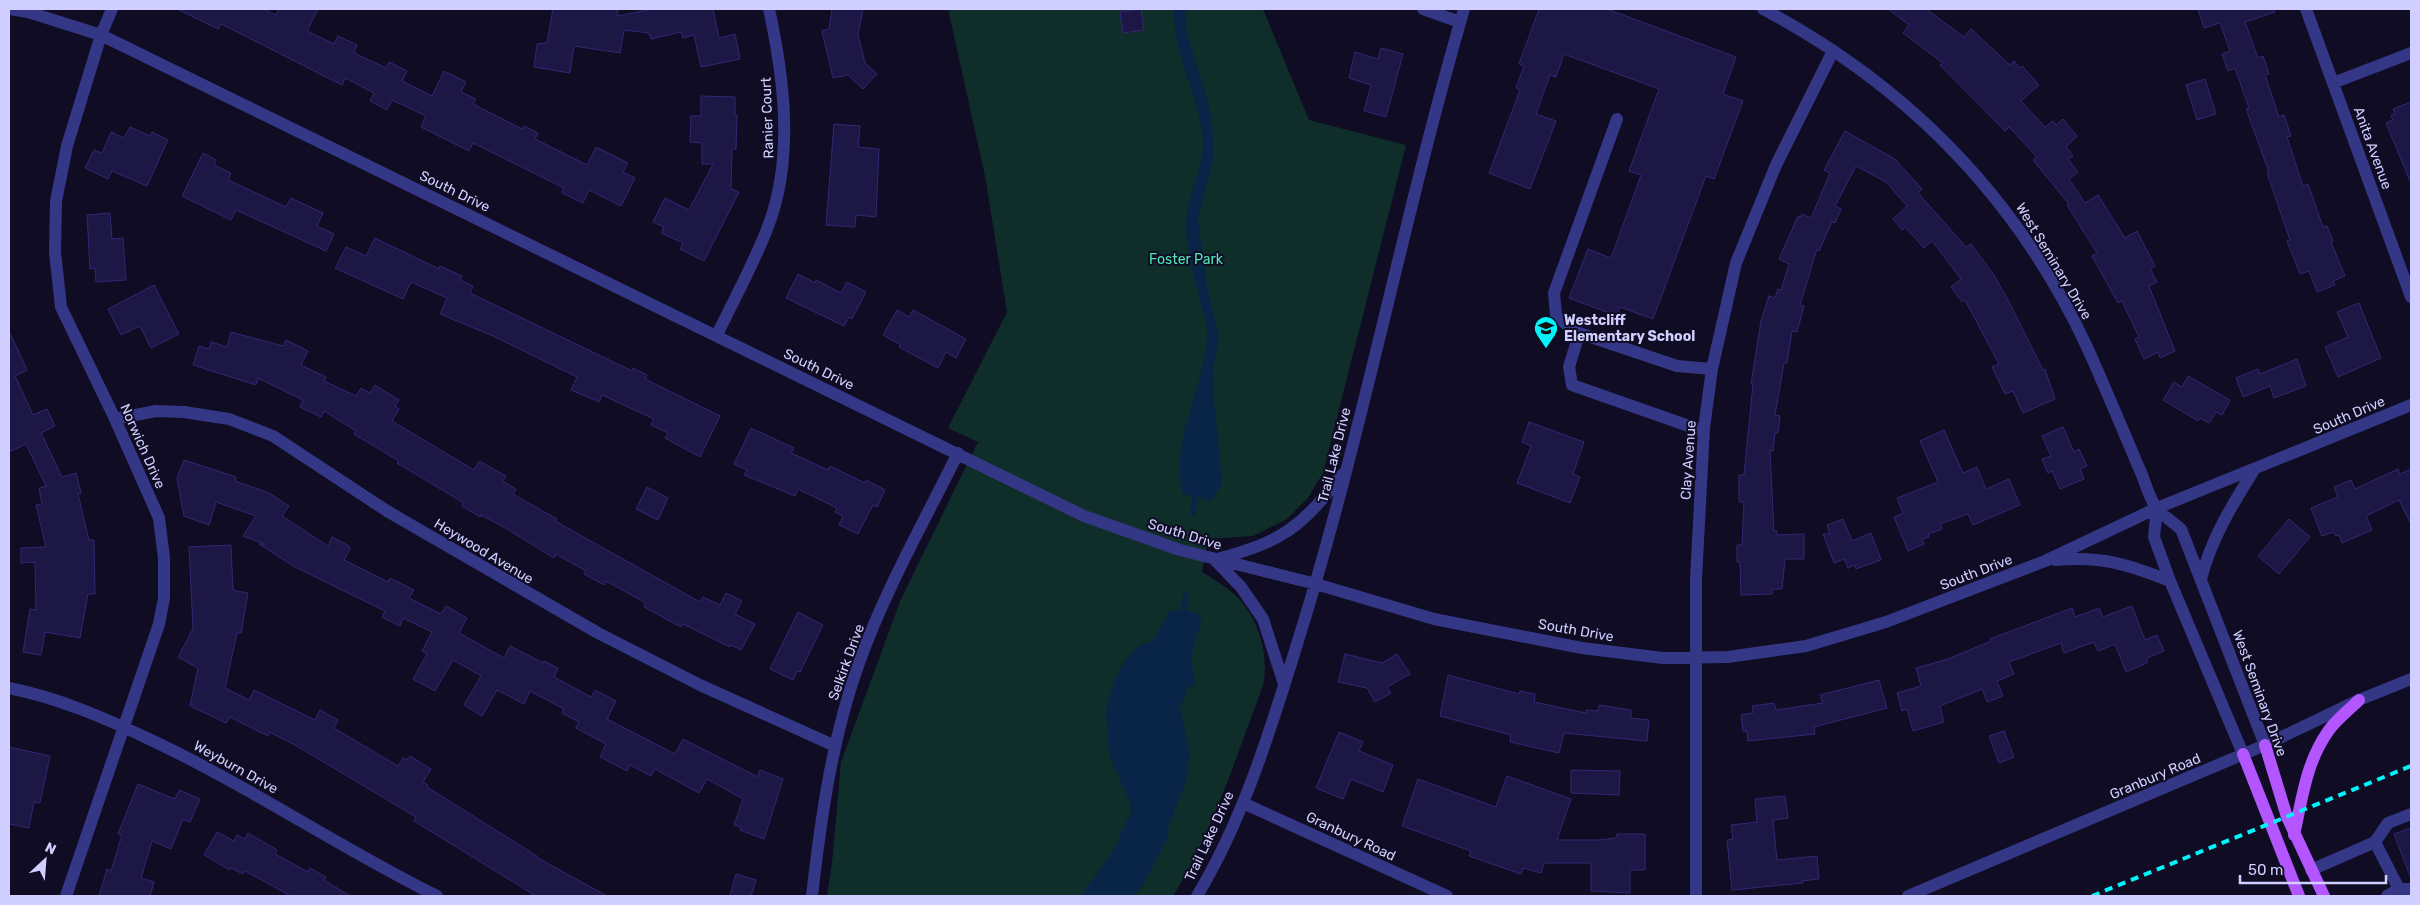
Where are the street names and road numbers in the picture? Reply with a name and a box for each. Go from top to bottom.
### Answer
street label: Ranier Court [758,76,777,159]
street label: Anita Avenue [2350,105,2395,192]
street label: South Drive [417,167,493,216]
street label: West Seminary Drive [2012,200,2095,323]
street label: South Drive [781,345,857,394]
street label: South Drive [2311,393,2388,438]
street label: Norwich Drive [116,401,169,491]
street label: Trail Lake Drive [1314,406,1355,505]
street label: Clay Avenue [1677,420,1700,500]
street label: Heywood Avenue [431,515,537,588]
street label: South Drive [1146,515,1224,554]
street label: South Drive [1938,551,2015,594]
street label: South Drive [1537,615,1615,646]
street label: Selkirk Drive [825,621,868,703]
street label: West Seminary Drive [2229,628,2290,759]
street label: Weyburn Drive [191,737,281,798]
street label: Granbury Road [2107,750,2203,803]
street label: Trail Lake Drive [1181,788,1238,884]
street label: Granbury Road [1303,808,1398,865]

